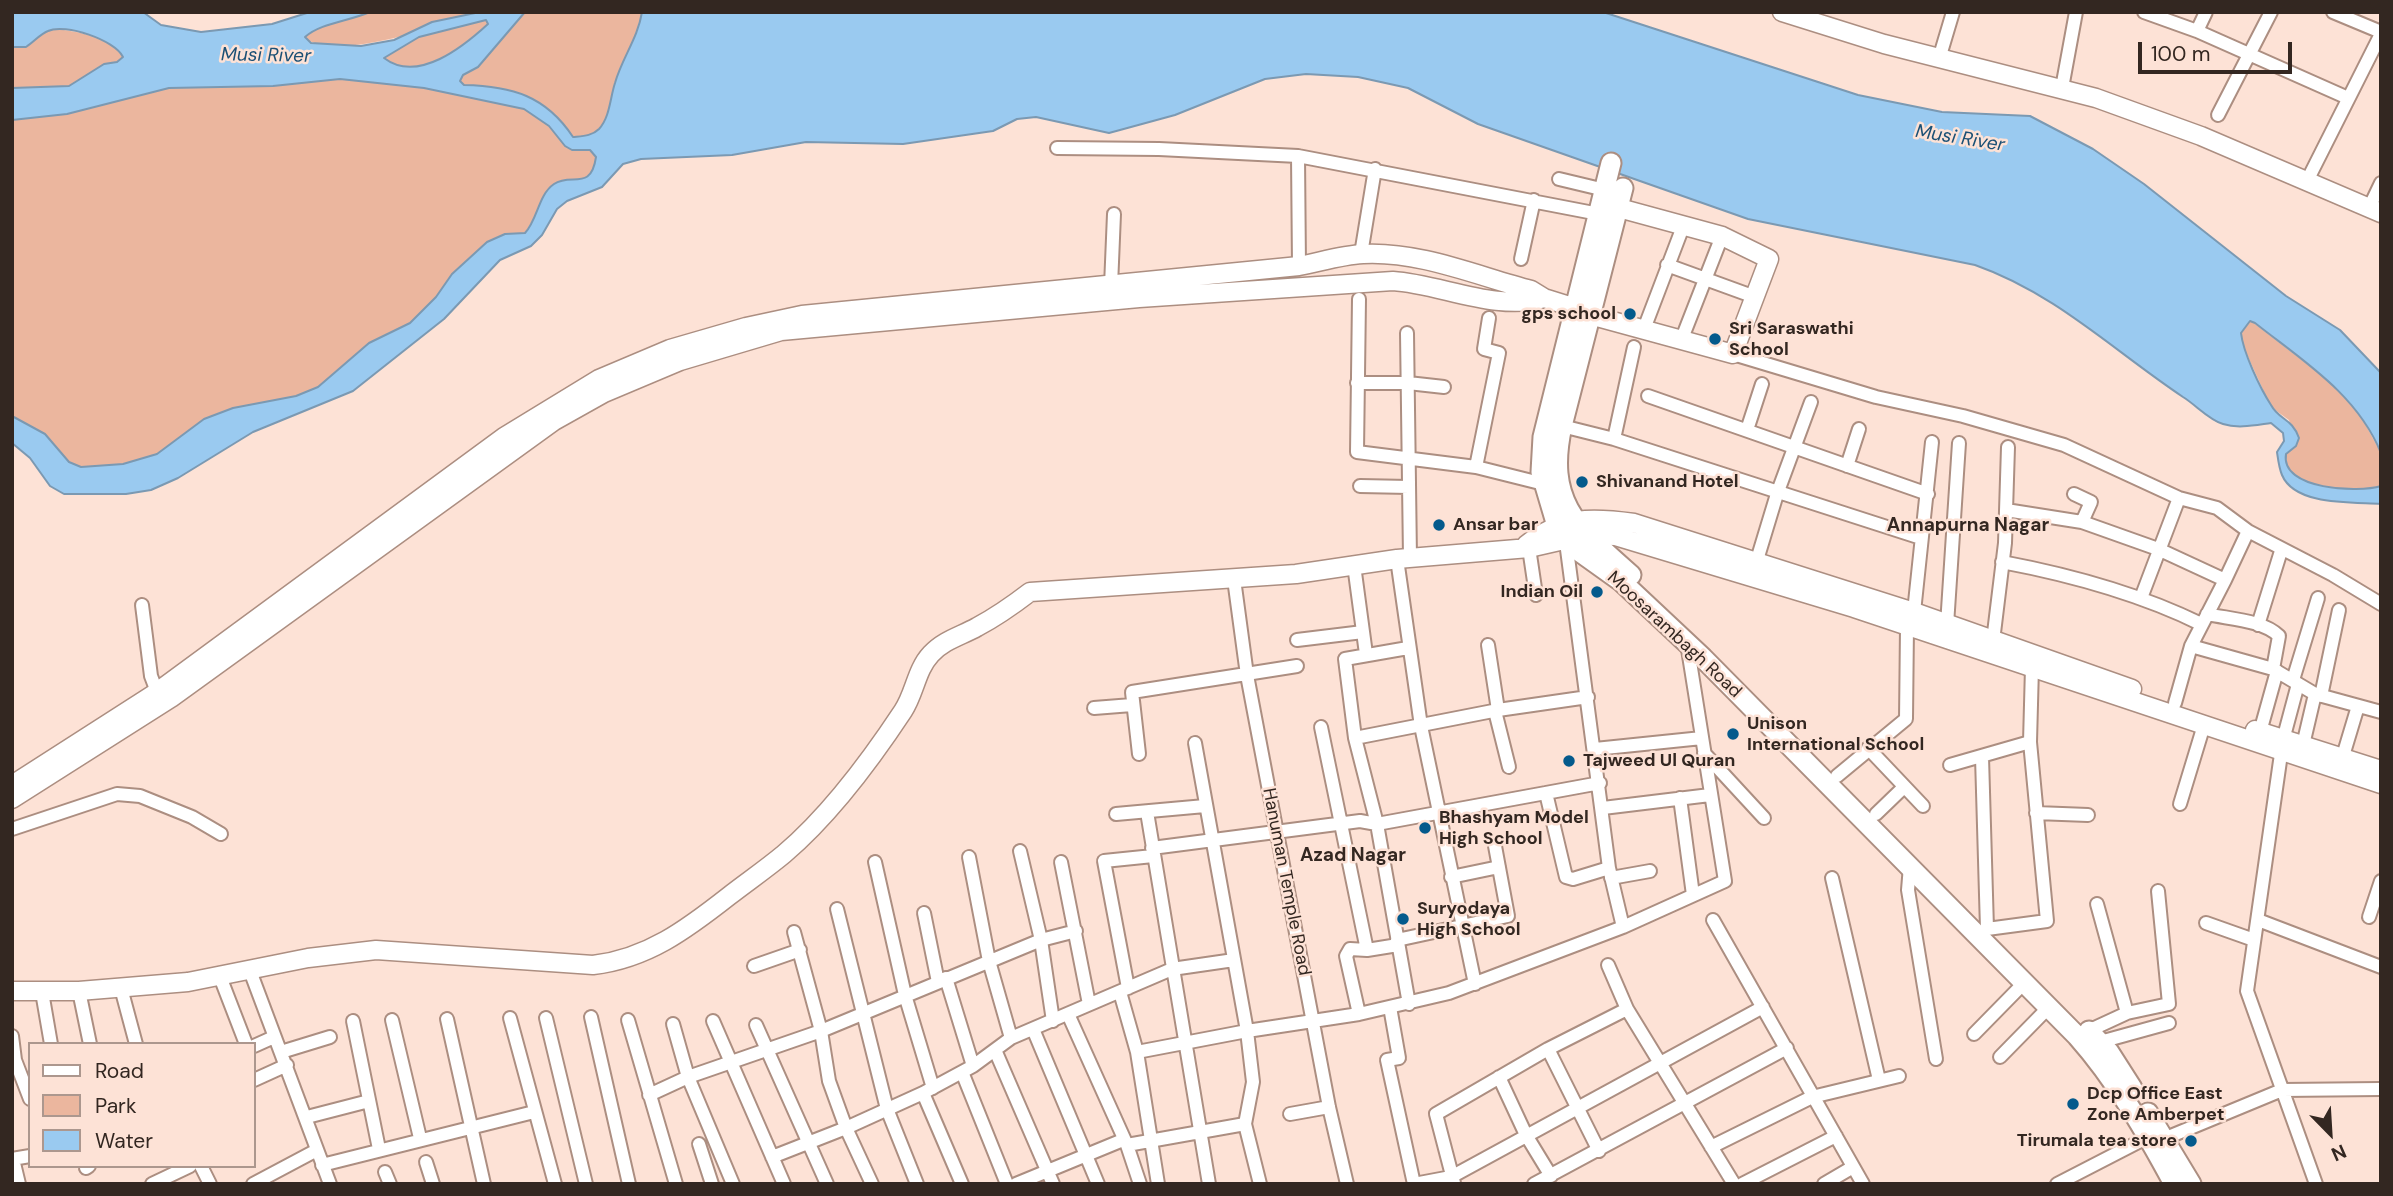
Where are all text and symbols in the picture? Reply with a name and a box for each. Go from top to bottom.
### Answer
scale bar [2141,28,2295,72]
text: 100 m [2151,40,2211,68]
water label: Musi River [221,44,311,68]
water label: Musi River [1914,121,2006,157]
place label: gps school [1521,303,1616,325]
marker: gps school [1622,306,1638,322]
place label: Sri Saraswathi School [1729,318,1854,360]
marker: Sri Saraswathi School [1707,331,1723,347]
place label: Shivanand Hotel [1596,471,1739,493]
marker: Shivanand Hotel [1574,474,1590,490]
place label: Ansar bar [1453,514,1538,536]
district label: Annapurna Nagar [1887,515,2049,537]
marker: Ansar bar [1431,517,1447,533]
street label: Moosarambagh Road [1602,567,1746,703]
place label: Indian Oil [1501,581,1583,603]
marker: Indian Oil [1589,584,1605,600]
place label: Unison International School [1747,713,1924,756]
marker: Unison International School [1725,726,1741,742]
place label: Tajweed Ul Quran [1583,750,1735,772]
marker: Tajweed Ul Quran [1561,753,1577,769]
street label: Hanuman Temple Road [1257,786,1315,978]
place label: Bhashyam Model High School [1439,807,1589,850]
marker: Bhashyam Model High School [1417,820,1433,836]
district label: Azad Nagar [1300,845,1406,867]
place label: Suryodaya High School [1417,898,1521,940]
marker: Suryodaya High School [1395,911,1411,927]
legend [28,1042,256,1168]
text: Road [95,1057,144,1085]
place label: Dcp Office East Zone Amberpet [2087,1083,2225,1126]
text: Park [95,1092,136,1120]
marker: Dcp Office East Zone Amberpet [2065,1096,2081,1112]
north arrow [2295,1098,2365,1168]
text: Water [95,1127,153,1155]
place label: Tirumala tea store [2017,1130,2177,1152]
marker: Tirumala tea store [2183,1133,2199,1149]
text: N [2327,1138,2350,1167]

